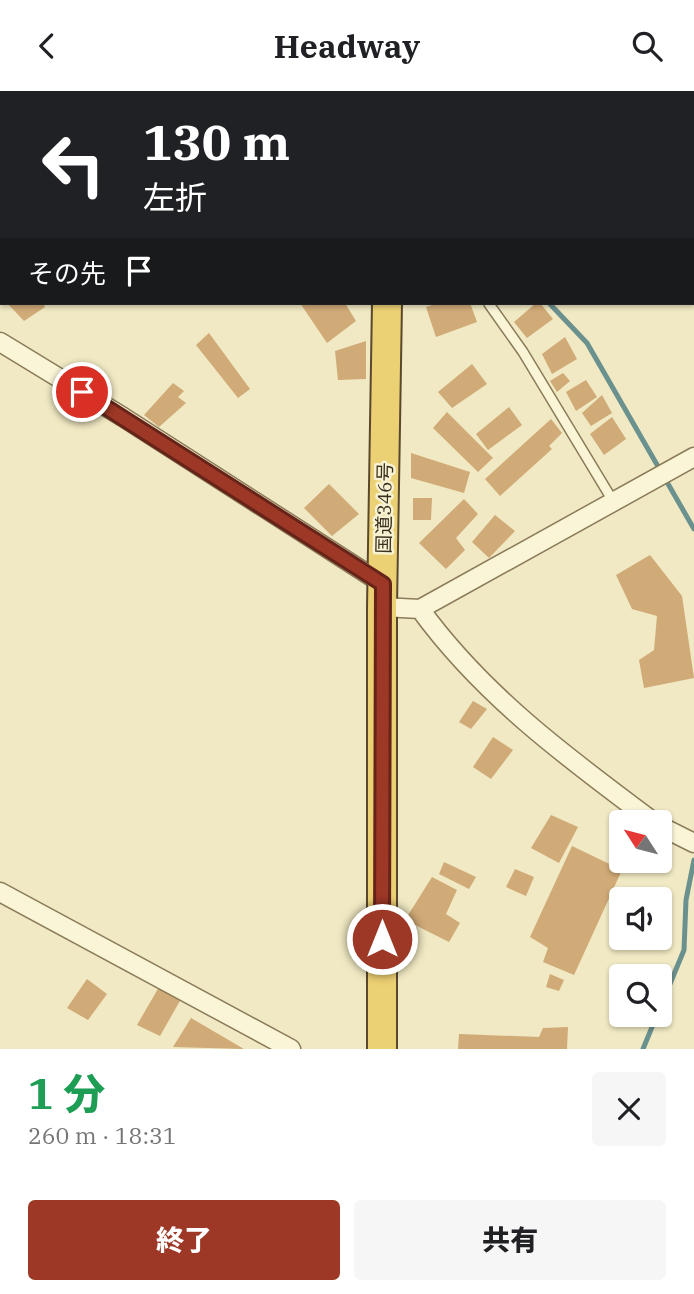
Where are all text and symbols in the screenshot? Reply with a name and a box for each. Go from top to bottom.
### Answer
text: Headway [274,25,420,67]
icon: back [28,27,66,65]
icon: search [628,27,666,65]
text: 130 m [143,110,290,173]
icon: left [28,119,119,210]
text: 左折 [143,176,207,218]
icon: arrive [120,252,158,290]
text: その先 [28,256,106,290]
pin [52,362,112,422]
icon: arrive [63,373,101,411]
street label: 国道346号 [371,462,397,554]
north arrow [609,810,672,873]
map controls [609,810,672,1027]
button: sound [609,887,672,950]
position arrow [345,902,419,976]
button: search [609,964,672,1027]
text: 1 分 [28,1066,105,1121]
button: close [592,1072,666,1146]
text: 260 m · 18:31 [28,1120,177,1150]
button: 終了 [28,1200,340,1280]
button: 共有 [354,1200,666,1280]

